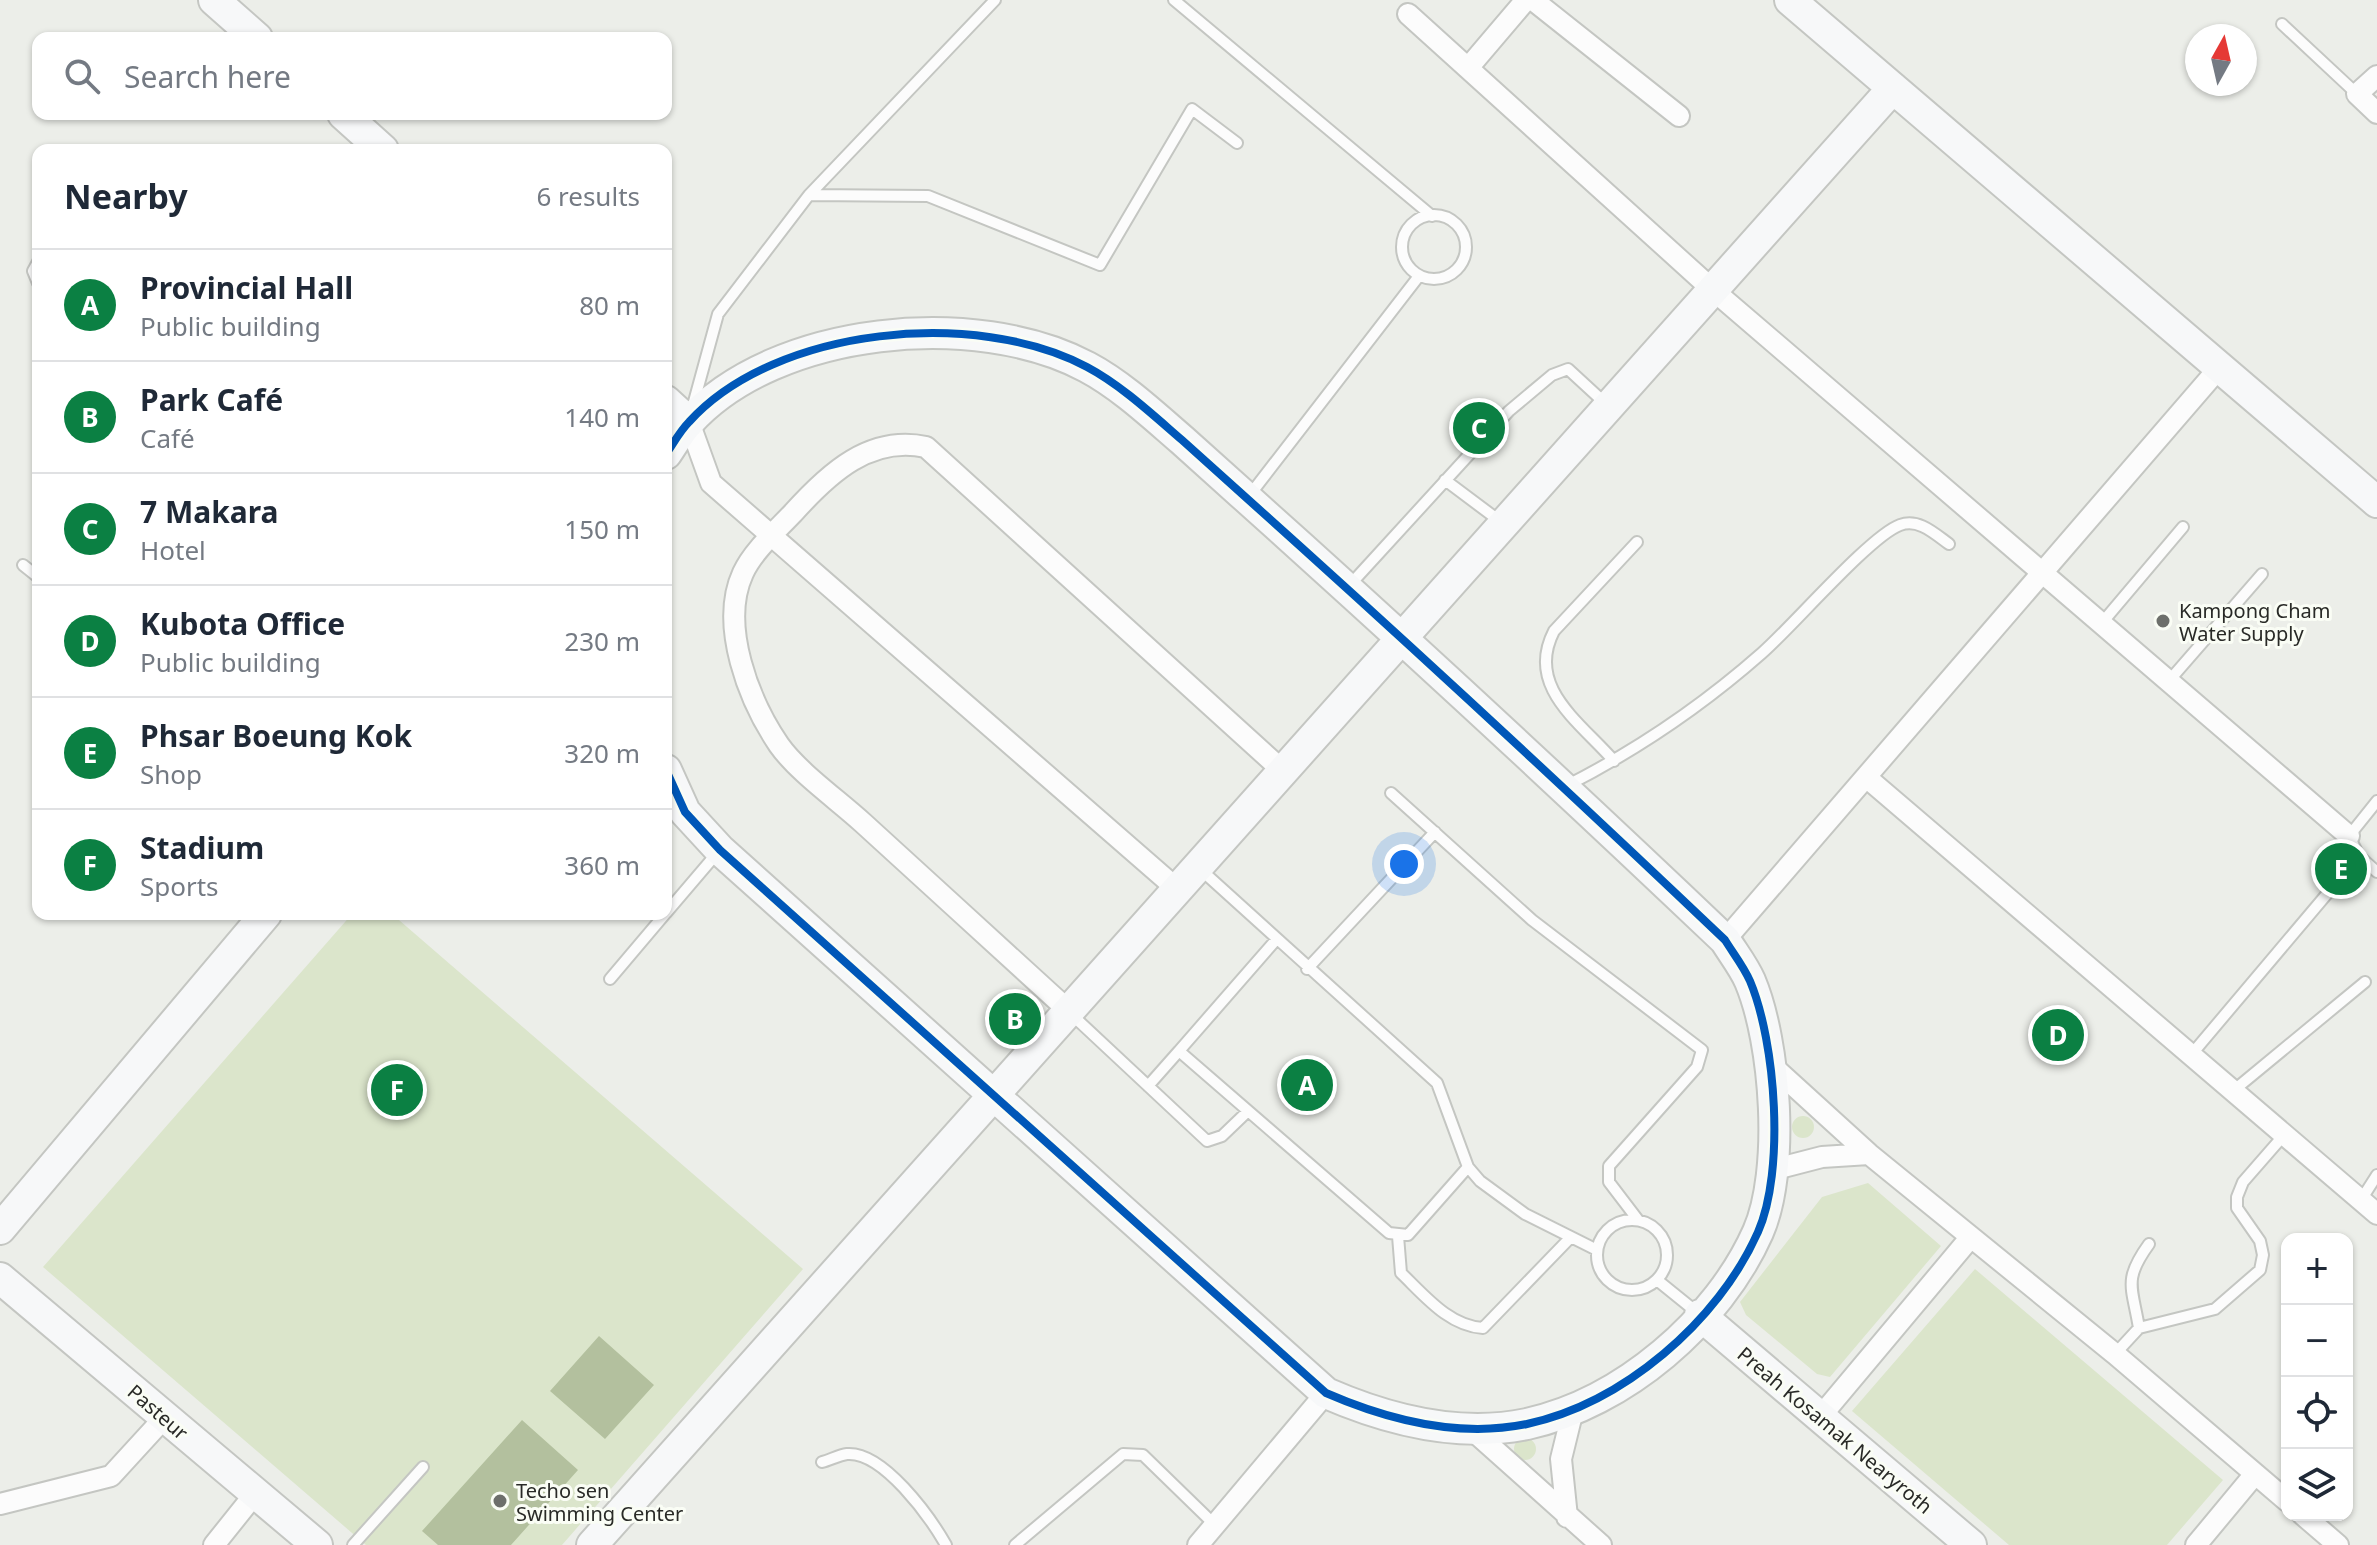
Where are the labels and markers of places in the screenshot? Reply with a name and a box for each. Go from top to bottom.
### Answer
pin: C [1453,398,1505,458]
place label: Kampong Cham Water Supply [2179,597,2330,647]
marker: Kampong Cham Water Supply [2154,612,2172,630]
pin: E [2315,839,2367,899]
pin: B [989,989,1041,1049]
pin: D [2032,1005,2084,1065]
pin: A [1281,1055,1333,1115]
pin: F [371,1060,423,1120]
place label: Techo sen Swimming Center [516,1477,683,1527]
marker: Techo sen Swimming Center [491,1492,509,1510]

